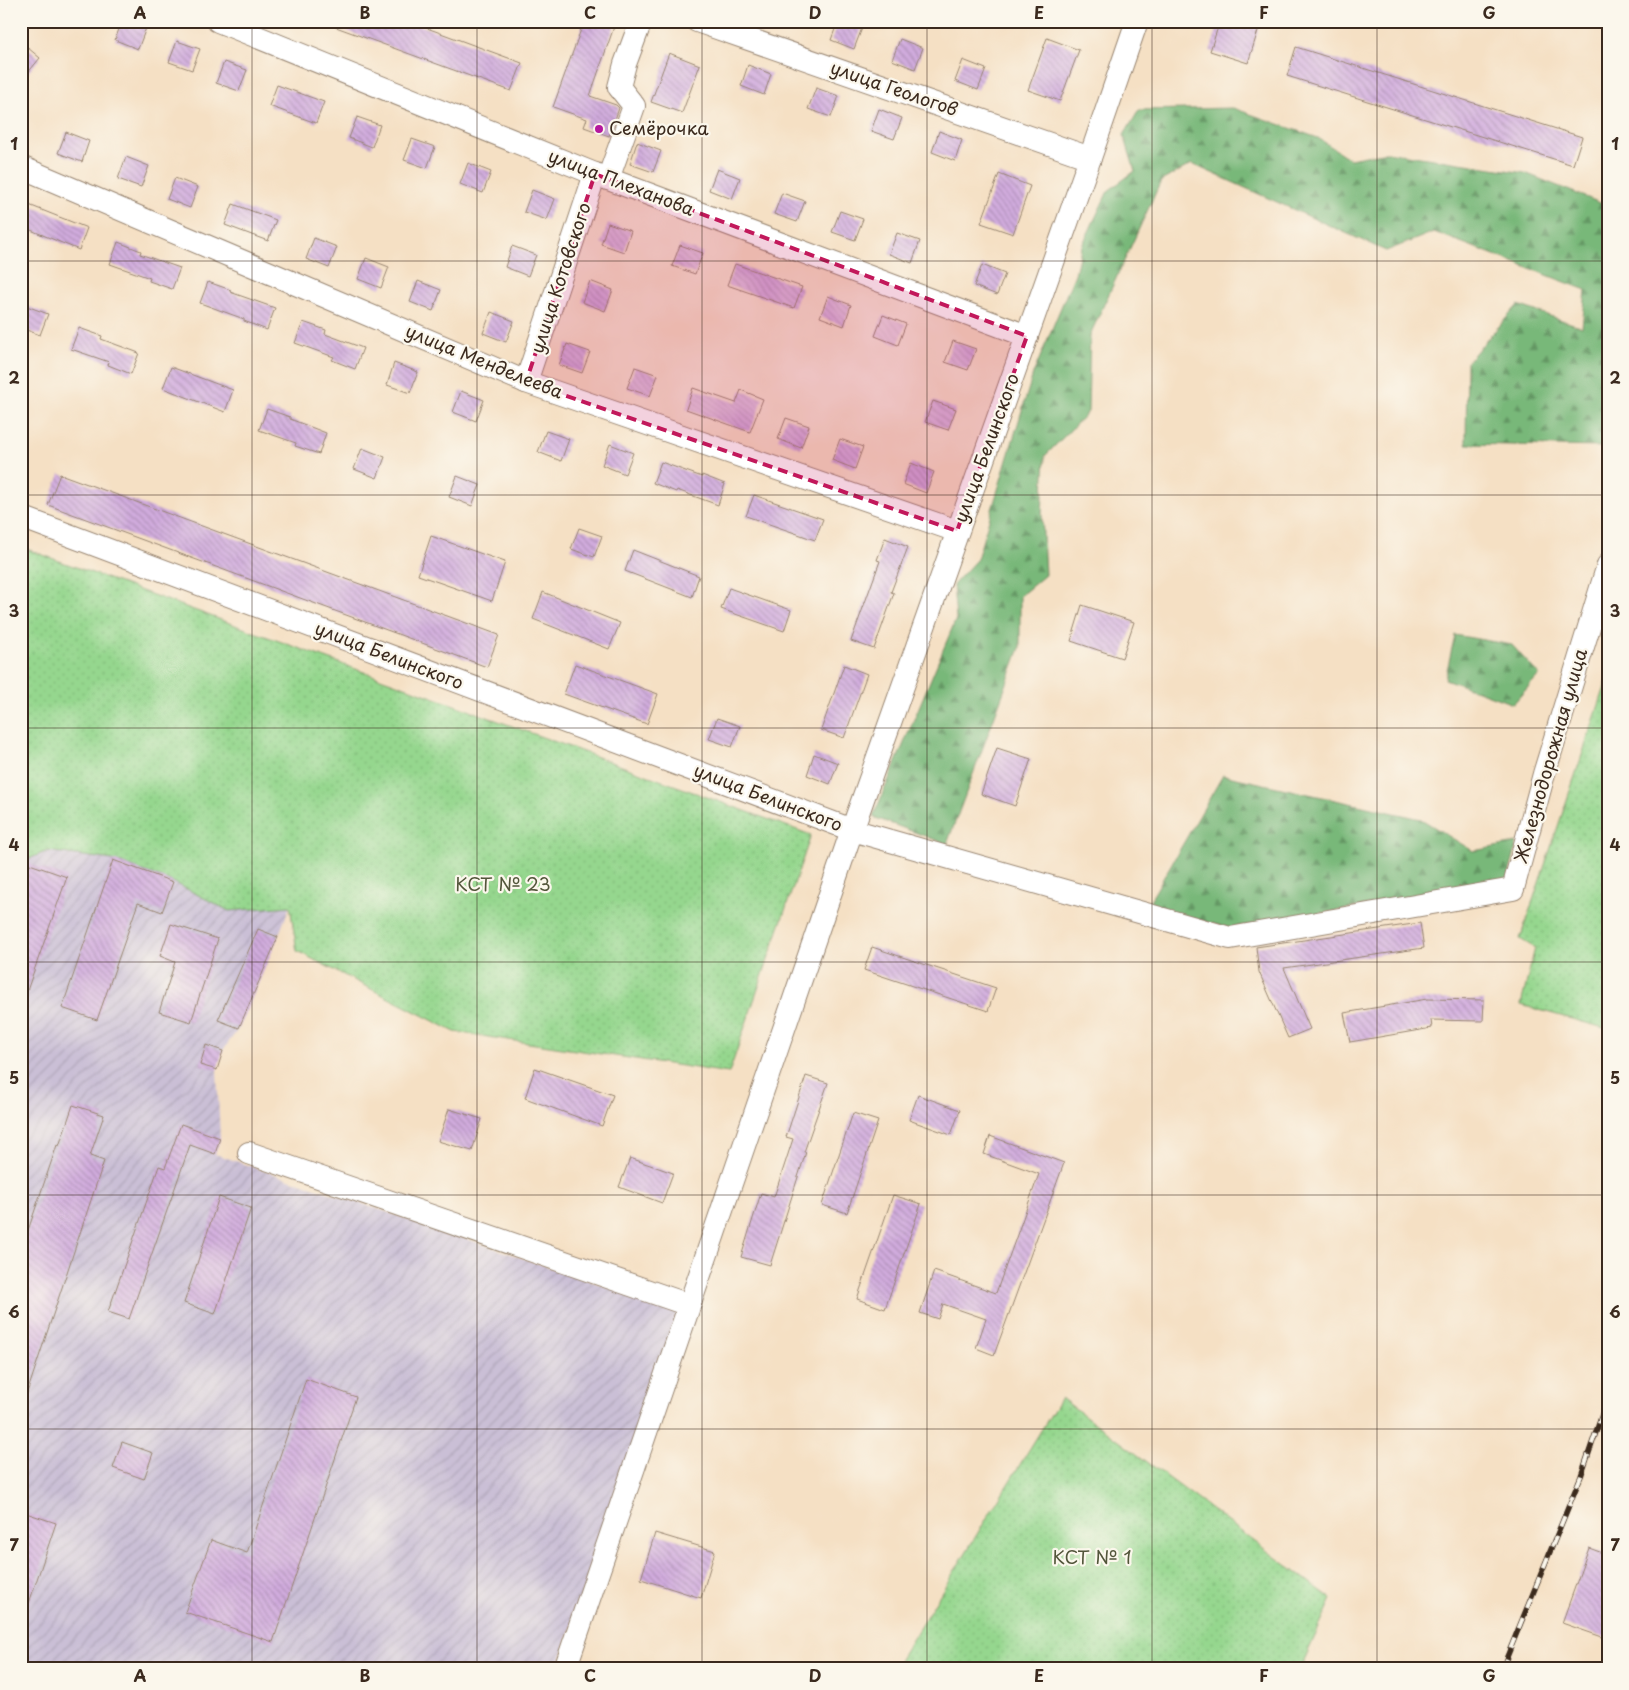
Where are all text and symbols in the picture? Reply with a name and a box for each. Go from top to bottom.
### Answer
text: A [134,0,147,24]
text: B [360,0,371,24]
text: C [584,0,596,24]
text: D [809,0,821,24]
text: E [1034,0,1044,24]
text: F [1259,0,1269,24]
text: G [1482,0,1496,24]
street label: улица Геологов [827,53,962,122]
place label: Семёрочка [609,114,709,141]
marker: Семёрочка [593,123,605,135]
text: 1 [10,131,18,155]
text: 1 [1611,131,1619,155]
street label: улица Плеханова [545,141,699,222]
street label: улица Котовского [522,199,597,357]
street label: улица Менделеева [402,317,568,405]
text: 2 [8,365,20,389]
text: 2 [1609,365,1621,389]
street label: улица Белинского [946,369,1025,526]
text: 3 [9,598,19,622]
text: 3 [1610,598,1620,622]
street label: улица Белинского [311,614,468,695]
street label: Железнодорожная улица [1506,644,1593,866]
street label: улица Белинского [690,756,847,837]
text: 4 [9,832,20,856]
text: 4 [1610,832,1621,856]
park label: КСТ № 23 [455,870,551,897]
text: 5 [9,1065,19,1089]
text: 5 [1610,1065,1620,1089]
text: 6 [8,1299,20,1323]
text: 6 [1609,1299,1621,1323]
text: 7 [9,1532,19,1556]
text: 7 [1610,1532,1620,1556]
park label: КСТ № 1 [1052,1543,1132,1570]
text: A [134,1663,147,1687]
text: B [360,1663,371,1687]
text: C [584,1663,596,1687]
text: D [809,1663,821,1687]
text: E [1034,1663,1044,1687]
text: F [1259,1663,1269,1687]
text: G [1482,1663,1496,1687]

